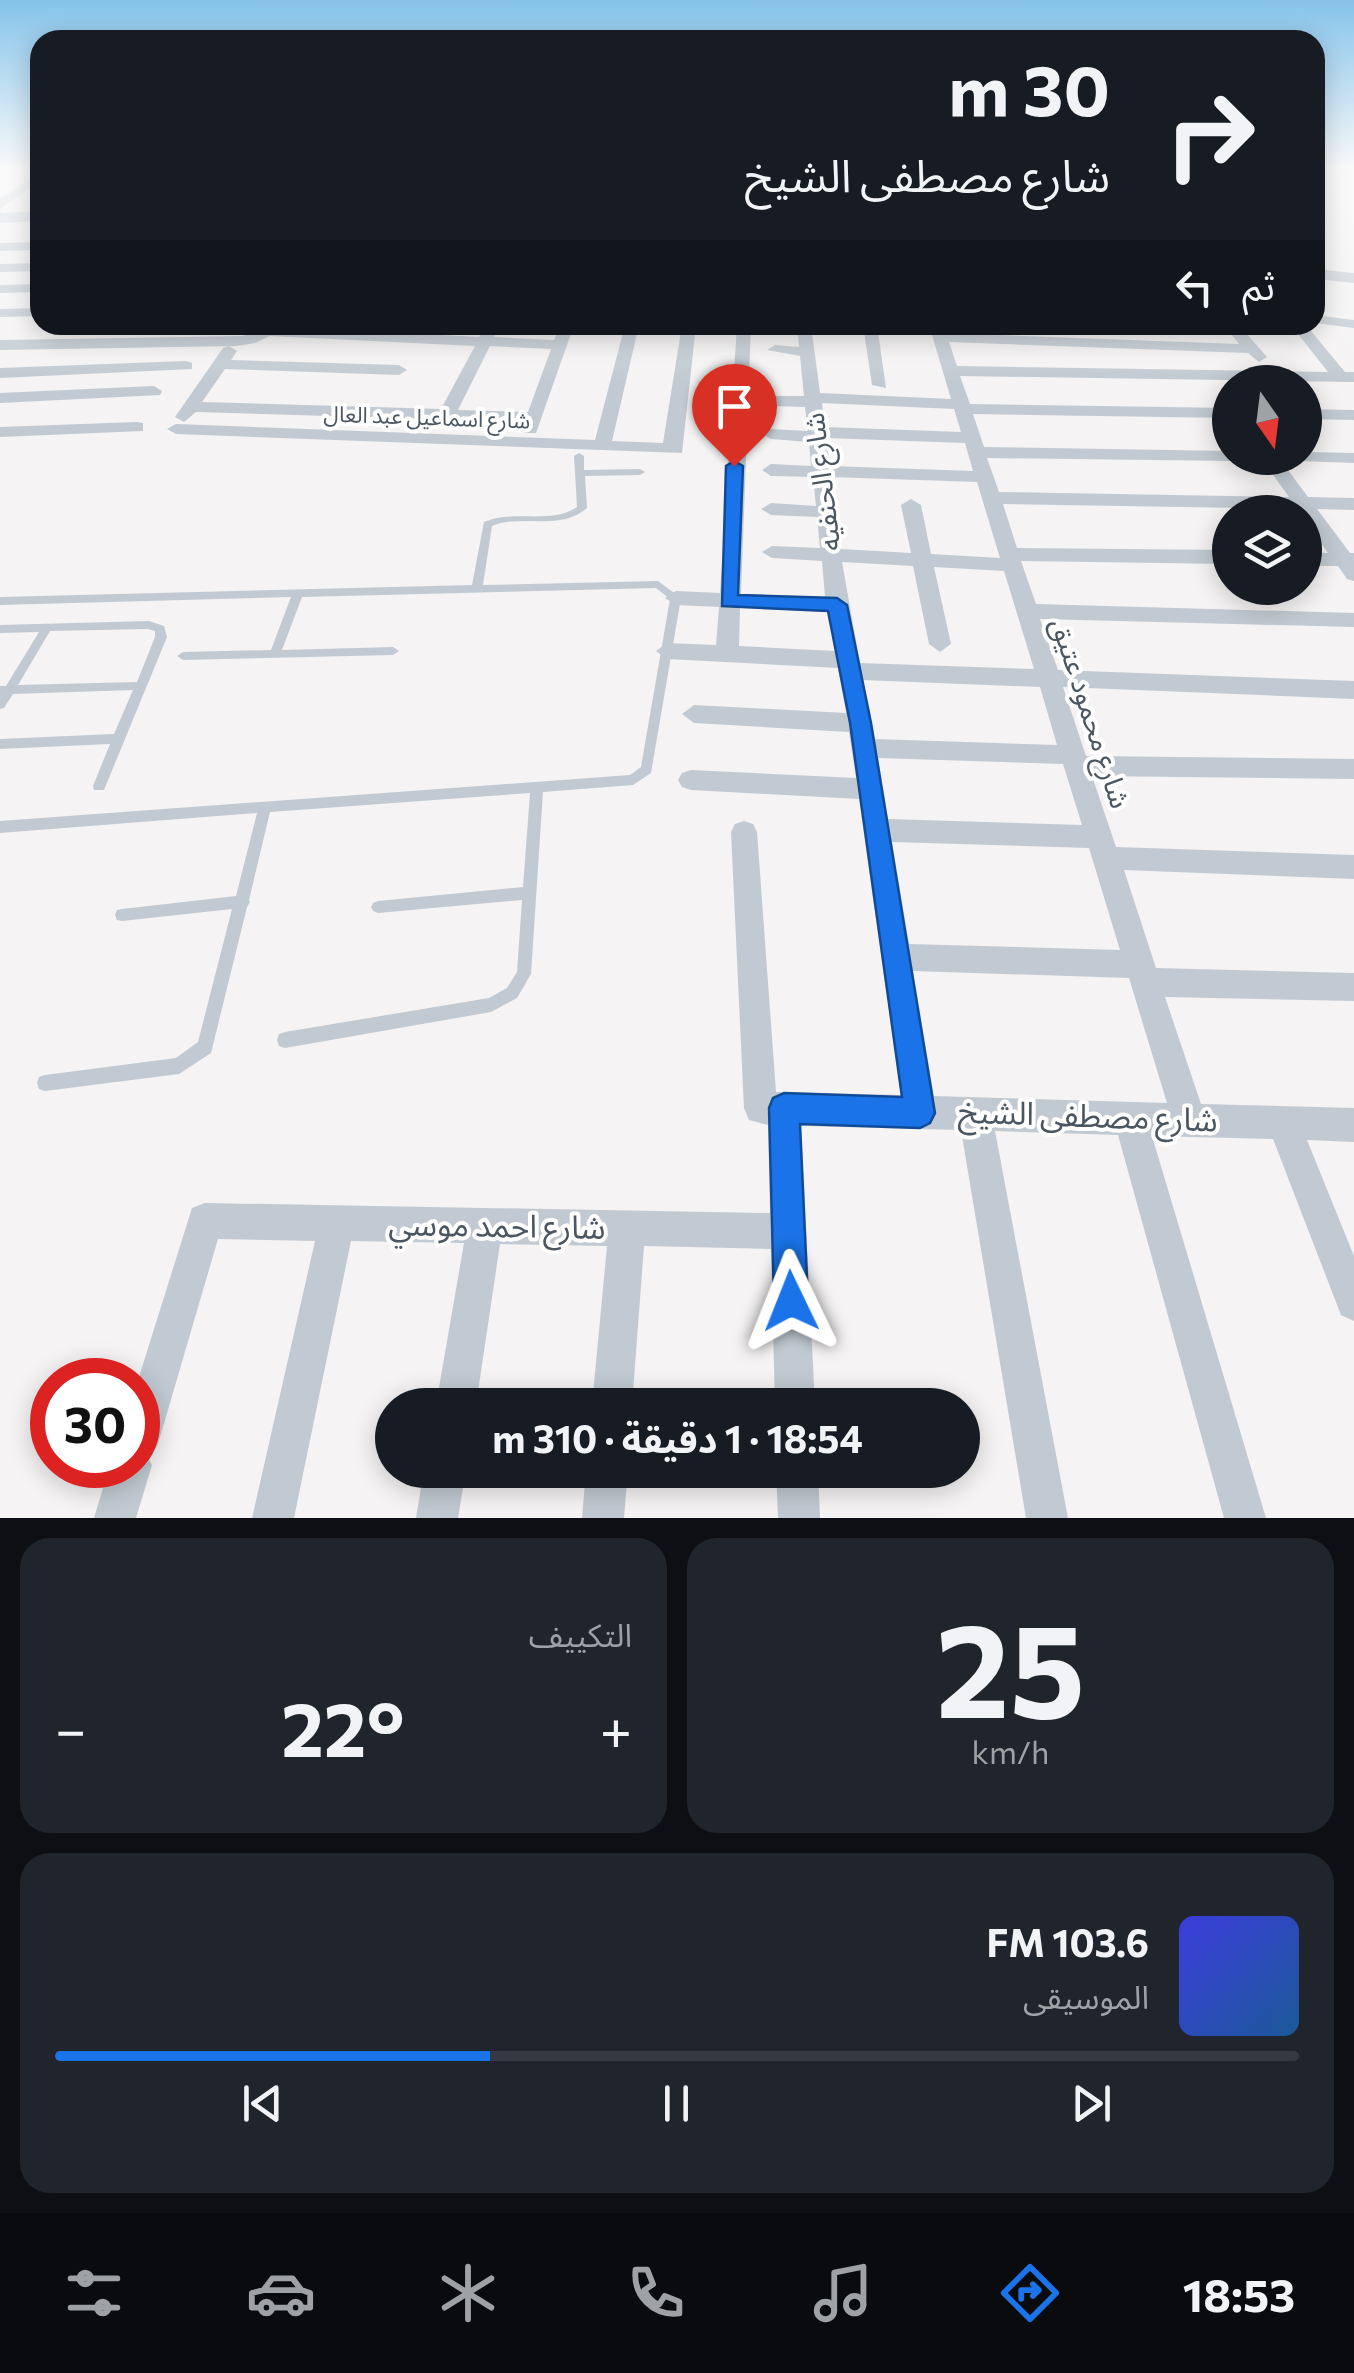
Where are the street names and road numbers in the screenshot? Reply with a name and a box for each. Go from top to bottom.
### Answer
street label: شارع اسماعيل عبد العال [323,399,531,438]
street label: شارع الحنفيه [796,410,851,553]
street label: شارع محمود عتيق [1040,613,1139,814]
street label: شارع مصطفى الشيخ [957,1089,1219,1145]
street label: شارع احمد موسي [388,1202,606,1252]

